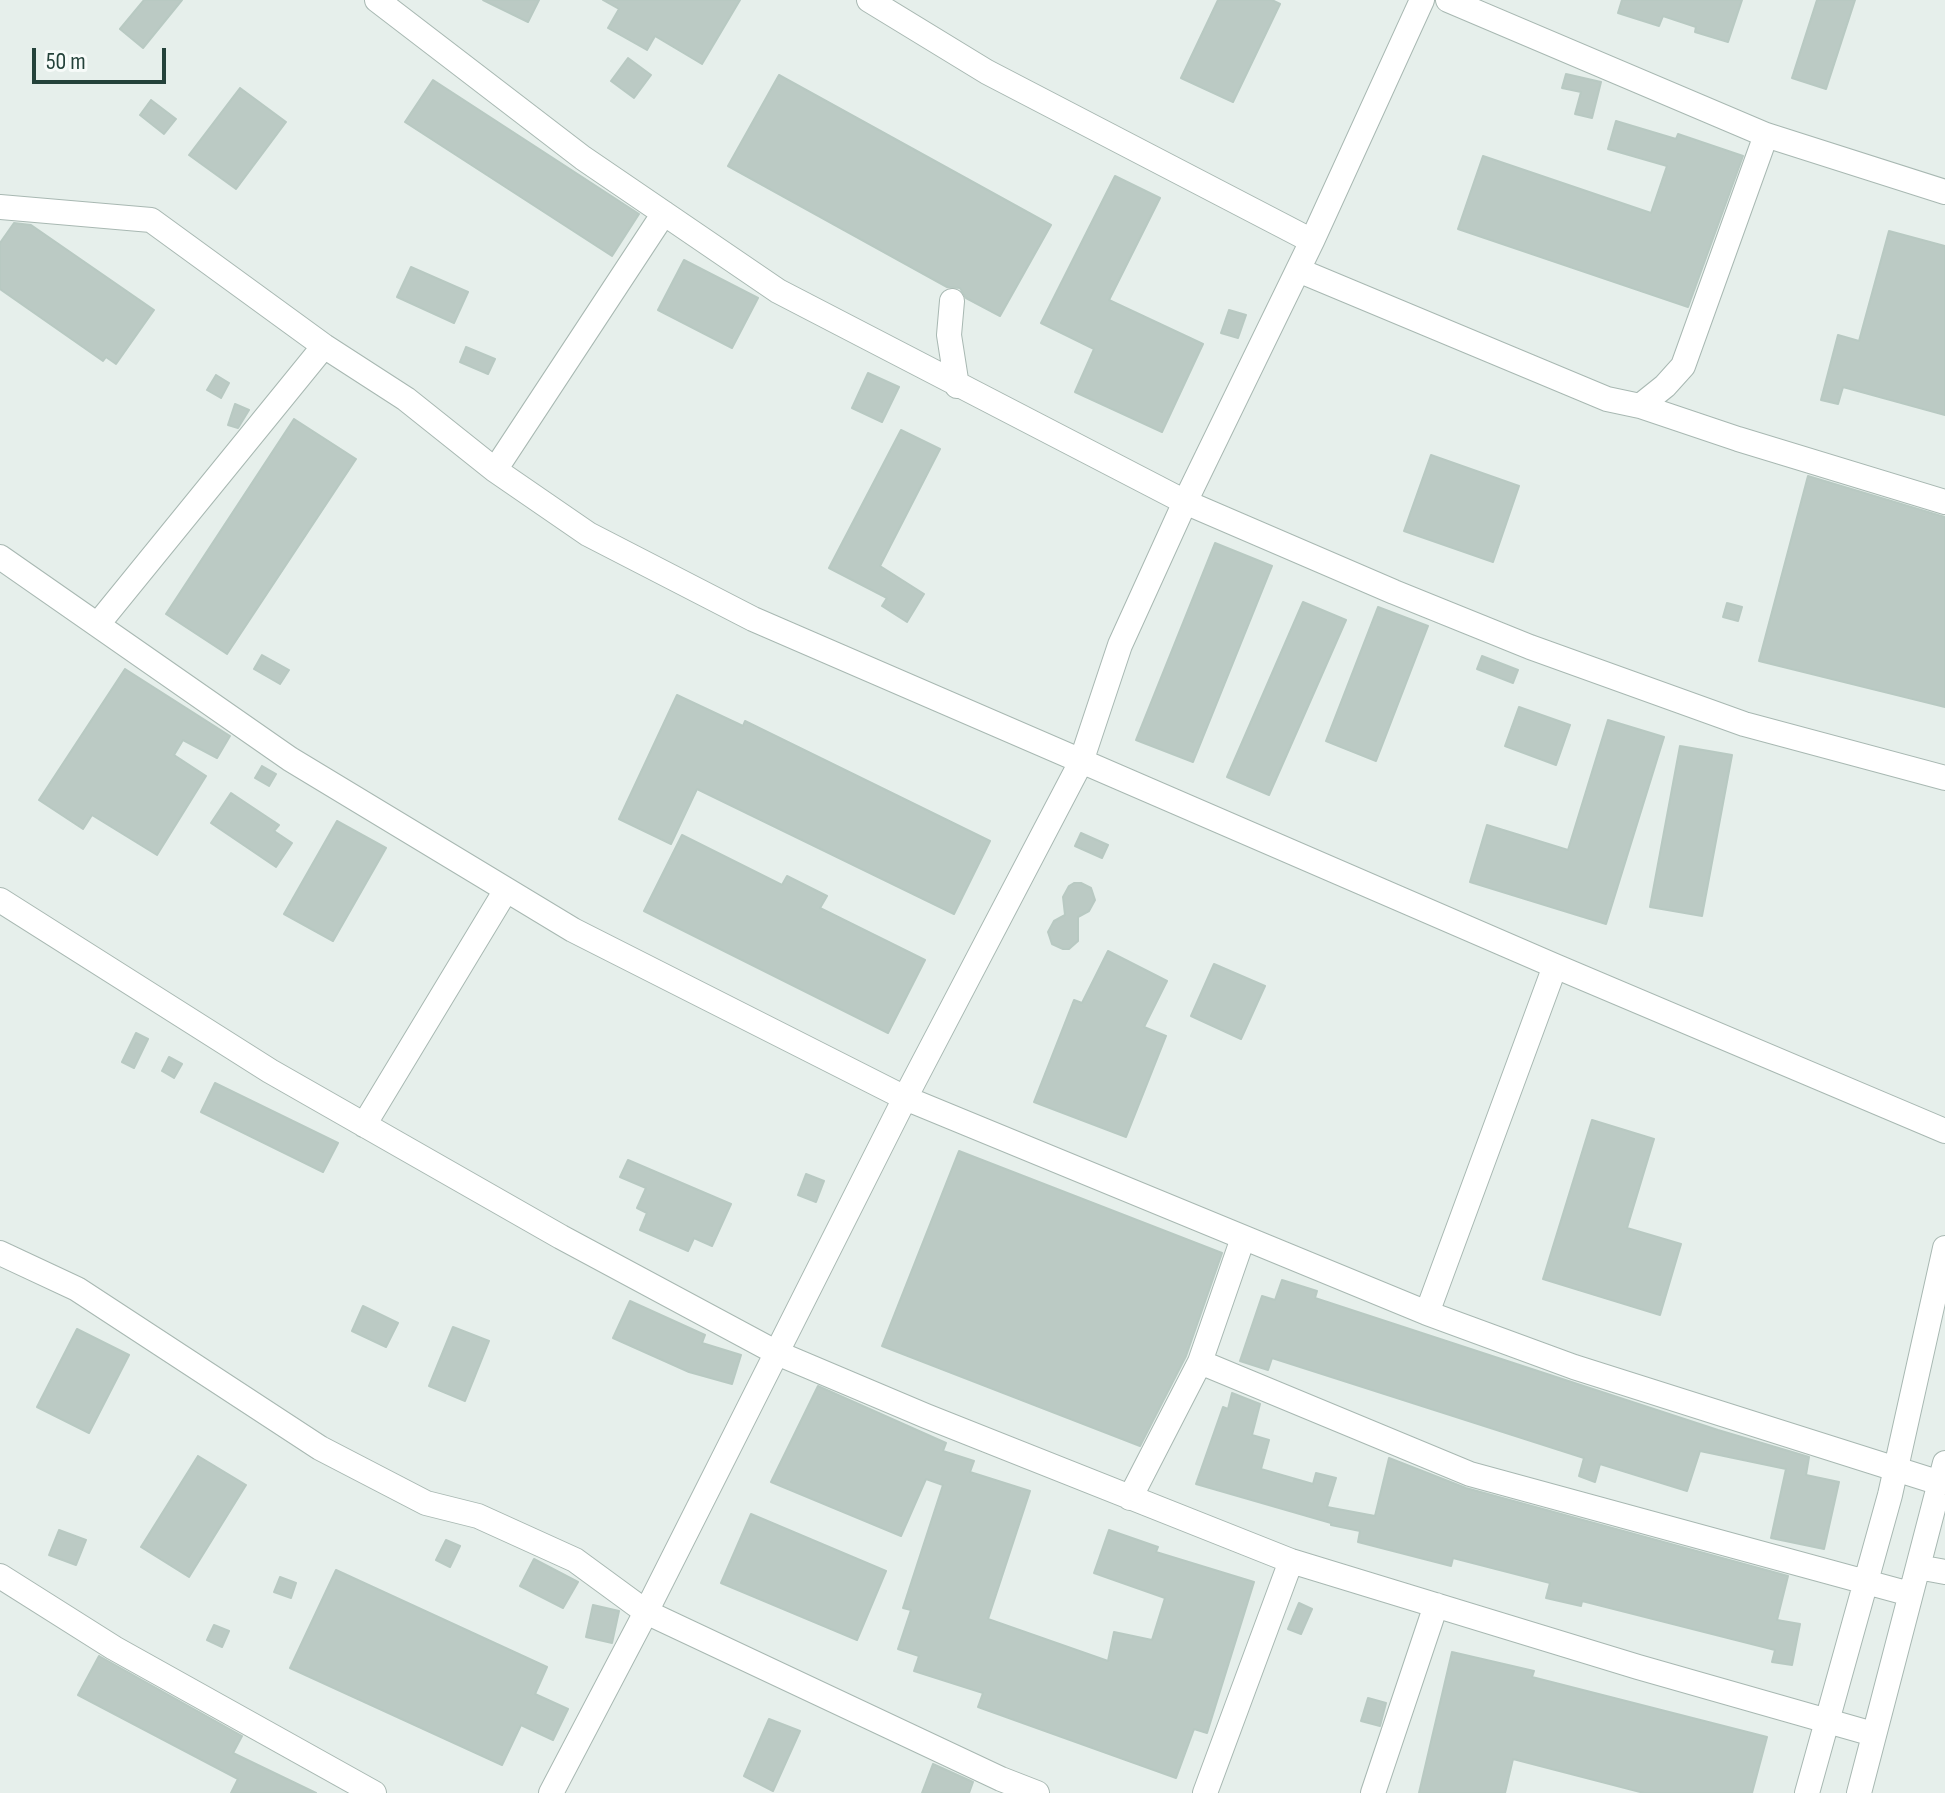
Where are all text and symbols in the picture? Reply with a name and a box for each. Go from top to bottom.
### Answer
scale bar [36,32,170,82]
text: 50 m [46,47,86,76]

